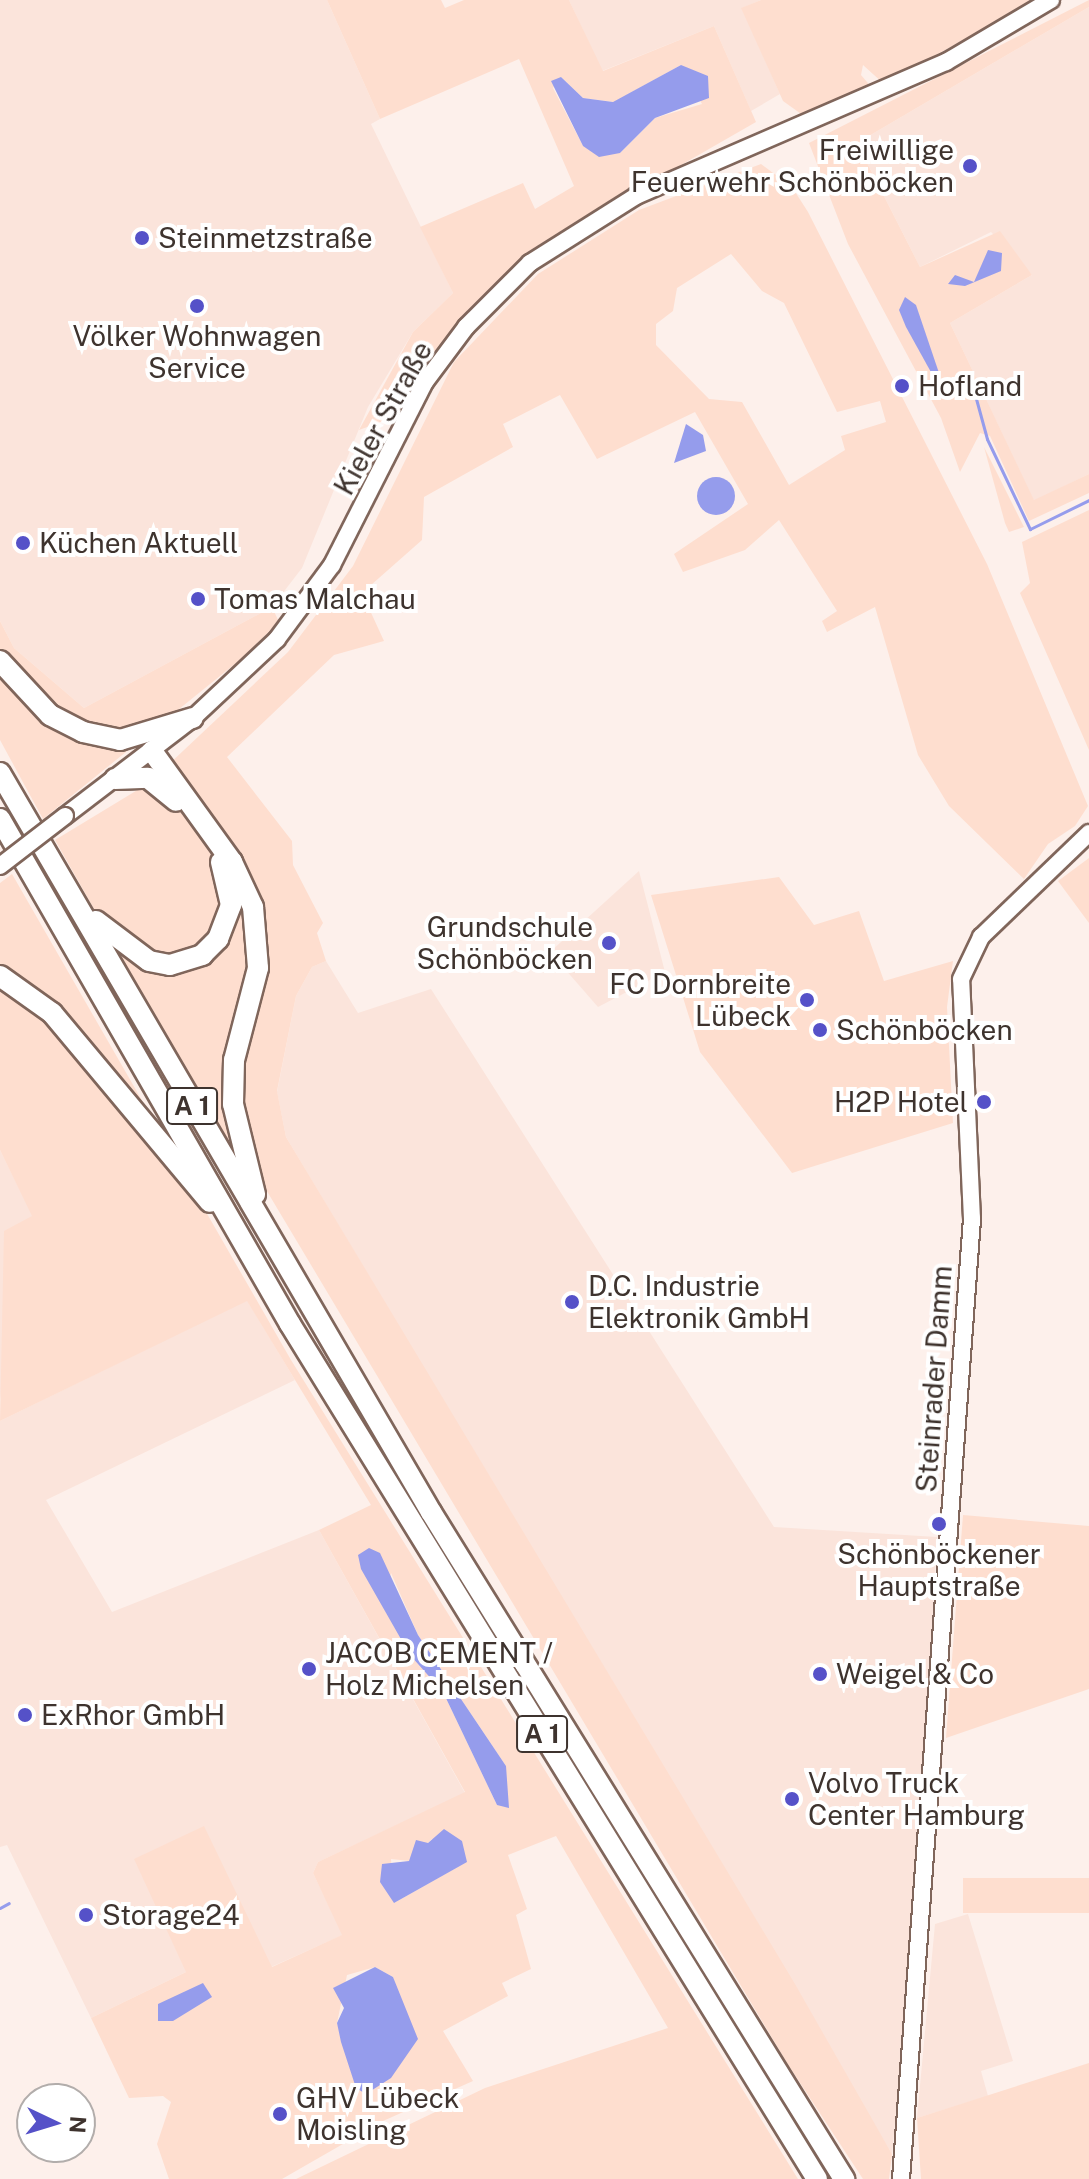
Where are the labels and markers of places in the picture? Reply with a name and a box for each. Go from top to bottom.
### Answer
place label: Freiwillige Feuerwehr Schönböcken [631,133,954,199]
marker: Freiwillige Feuerwehr Schönböcken [961,157,979,175]
place label: Steinmetzstraße [158,221,373,255]
marker: Steinmetzstraße [133,229,151,247]
marker: Völker Wohnwagen Service [188,297,206,315]
place label: Völker Wohnwagen Service [72,319,322,385]
place label: Hofland [918,369,1022,403]
marker: Hofland [893,377,911,395]
place label: Küchen Aktuell [39,526,238,560]
marker: Küchen Aktuell [14,534,32,552]
place label: Tomas Malchau [214,582,416,616]
marker: Tomas Malchau [189,590,207,608]
place label: Grundschule Schönböcken [416,910,593,976]
marker: Grundschule Schönböcken [600,934,618,952]
place label: FC Dornbreite Lübeck [609,967,791,1033]
marker: FC Dornbreite Lübeck [798,991,816,1009]
place label: Schönböcken [836,1013,1013,1047]
marker: Schönböcken [811,1021,829,1039]
place label: H2P Hotel [834,1085,968,1119]
marker: H2P Hotel [975,1093,993,1111]
place label: D.C. Industrie Elektronik GmbH [588,1269,810,1335]
marker: D.C. Industrie Elektronik GmbH [563,1293,581,1311]
marker: Schönböckener Hauptstraße [930,1515,948,1533]
place label: Schönböckener Hauptstraße [837,1537,1041,1603]
place label: JACOB CEMENT / Holz Michelsen [325,1636,553,1702]
place label: Weigel & Co [836,1657,994,1691]
marker: JACOB CEMENT / Holz Michelsen [300,1660,318,1678]
marker: Weigel & Co [811,1665,829,1683]
place label: ExRhor GmbH [41,1698,225,1732]
marker: ExRhor GmbH [16,1706,34,1724]
place label: Volvo Truck Center Hamburg [808,1766,1025,1832]
marker: Volvo Truck Center Hamburg [783,1790,801,1808]
place label: Storage24 [102,1898,240,1932]
marker: Storage24 [77,1906,95,1924]
place label: GHV Lübeck Moisling [296,2081,460,2147]
marker: GHV Lübeck Moisling [271,2105,289,2123]

